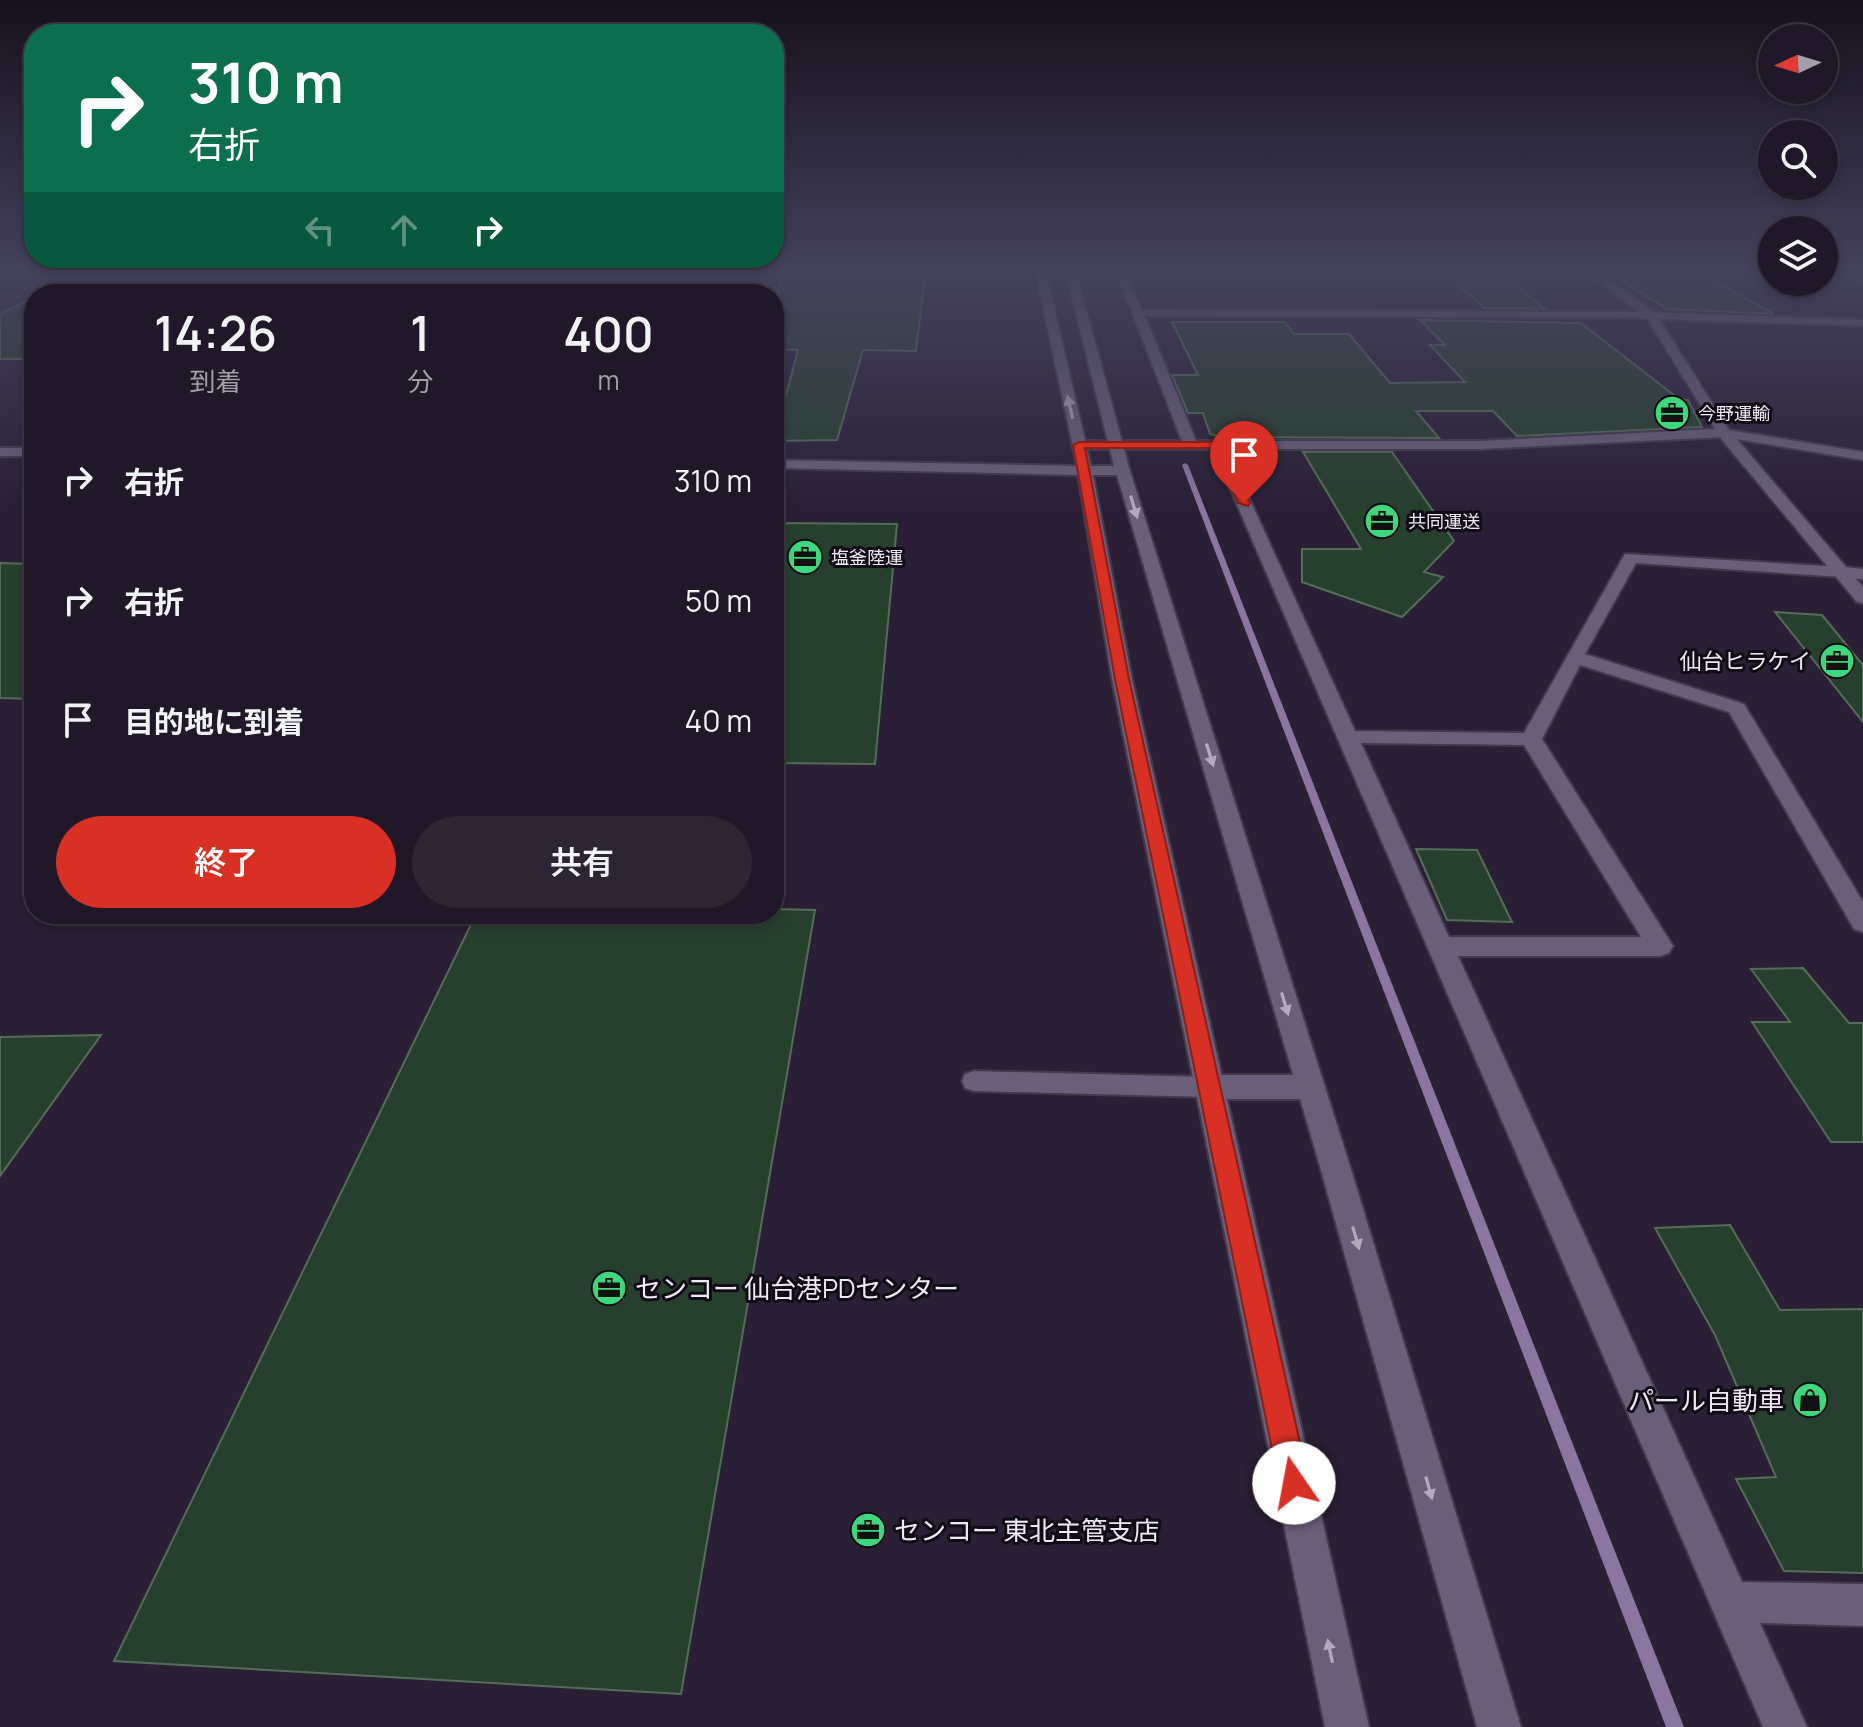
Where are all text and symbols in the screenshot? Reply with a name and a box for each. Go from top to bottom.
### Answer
north arrow [1758,24,1838,104]
map controls [1758,24,1838,296]
text: 310 m [188,43,344,120]
icon: right [56,56,160,160]
text: 右折 [188,120,260,169]
button: search [1758,120,1838,200]
icon: left [298,208,342,252]
icon: ahead [382,208,426,252]
icon: right [466,208,510,252]
button: layers [1758,216,1838,296]
text: 14:26 [154,300,277,365]
text: 1 [410,300,430,365]
text: 400 [563,301,654,366]
text: m [598,362,620,398]
text: 到着 [190,363,242,399]
text: 分 [407,363,433,399]
one-way arrow [1063,394,1076,419]
office icon: 今野運輸 [1653,394,1691,432]
place label: 今野運輸 [1698,401,1770,425]
pin [1210,421,1278,503]
icon: arrive [1222,433,1266,477]
icon: right [56,458,100,502]
text: 310 m [674,460,752,501]
text: 右折 [124,461,184,502]
one-way arrow [1128,495,1141,519]
office icon: 共同運送 [1363,502,1401,540]
place label: 共同運送 [1408,509,1480,533]
office icon: 塩釜陸運 [786,538,824,576]
place label: 塩釜陸運 [831,545,903,569]
icon: right [56,578,100,622]
text: 50 m [685,580,752,621]
text: 右折 [124,581,184,622]
office icon: 仙台ヒラケイ [1818,642,1856,680]
place label: 仙台ヒラケイ [1679,646,1811,676]
icon: arrive [56,698,100,742]
text: 40 m [685,700,752,741]
text: 目的地に到着 [124,701,304,742]
one-way arrow [1204,744,1217,768]
button: 終了 [56,816,396,908]
button: 共有 [412,816,752,908]
one-way arrow [1280,993,1292,1017]
one-way arrow [1350,1226,1363,1250]
office icon: センコー 仙台港PDセンター [590,1269,628,1307]
place label: センコー 仙台港PDセンター [635,1270,959,1306]
shop icon: パール自動車 [1791,1381,1829,1419]
place label: パール自動車 [1628,1382,1784,1418]
position arrow [1252,1441,1336,1525]
one-way arrow [1423,1476,1436,1500]
office icon: センコー 東北主管支店 [849,1511,887,1549]
place label: センコー 東北主管支店 [894,1512,1159,1548]
one-way arrow [1324,1638,1336,1663]

